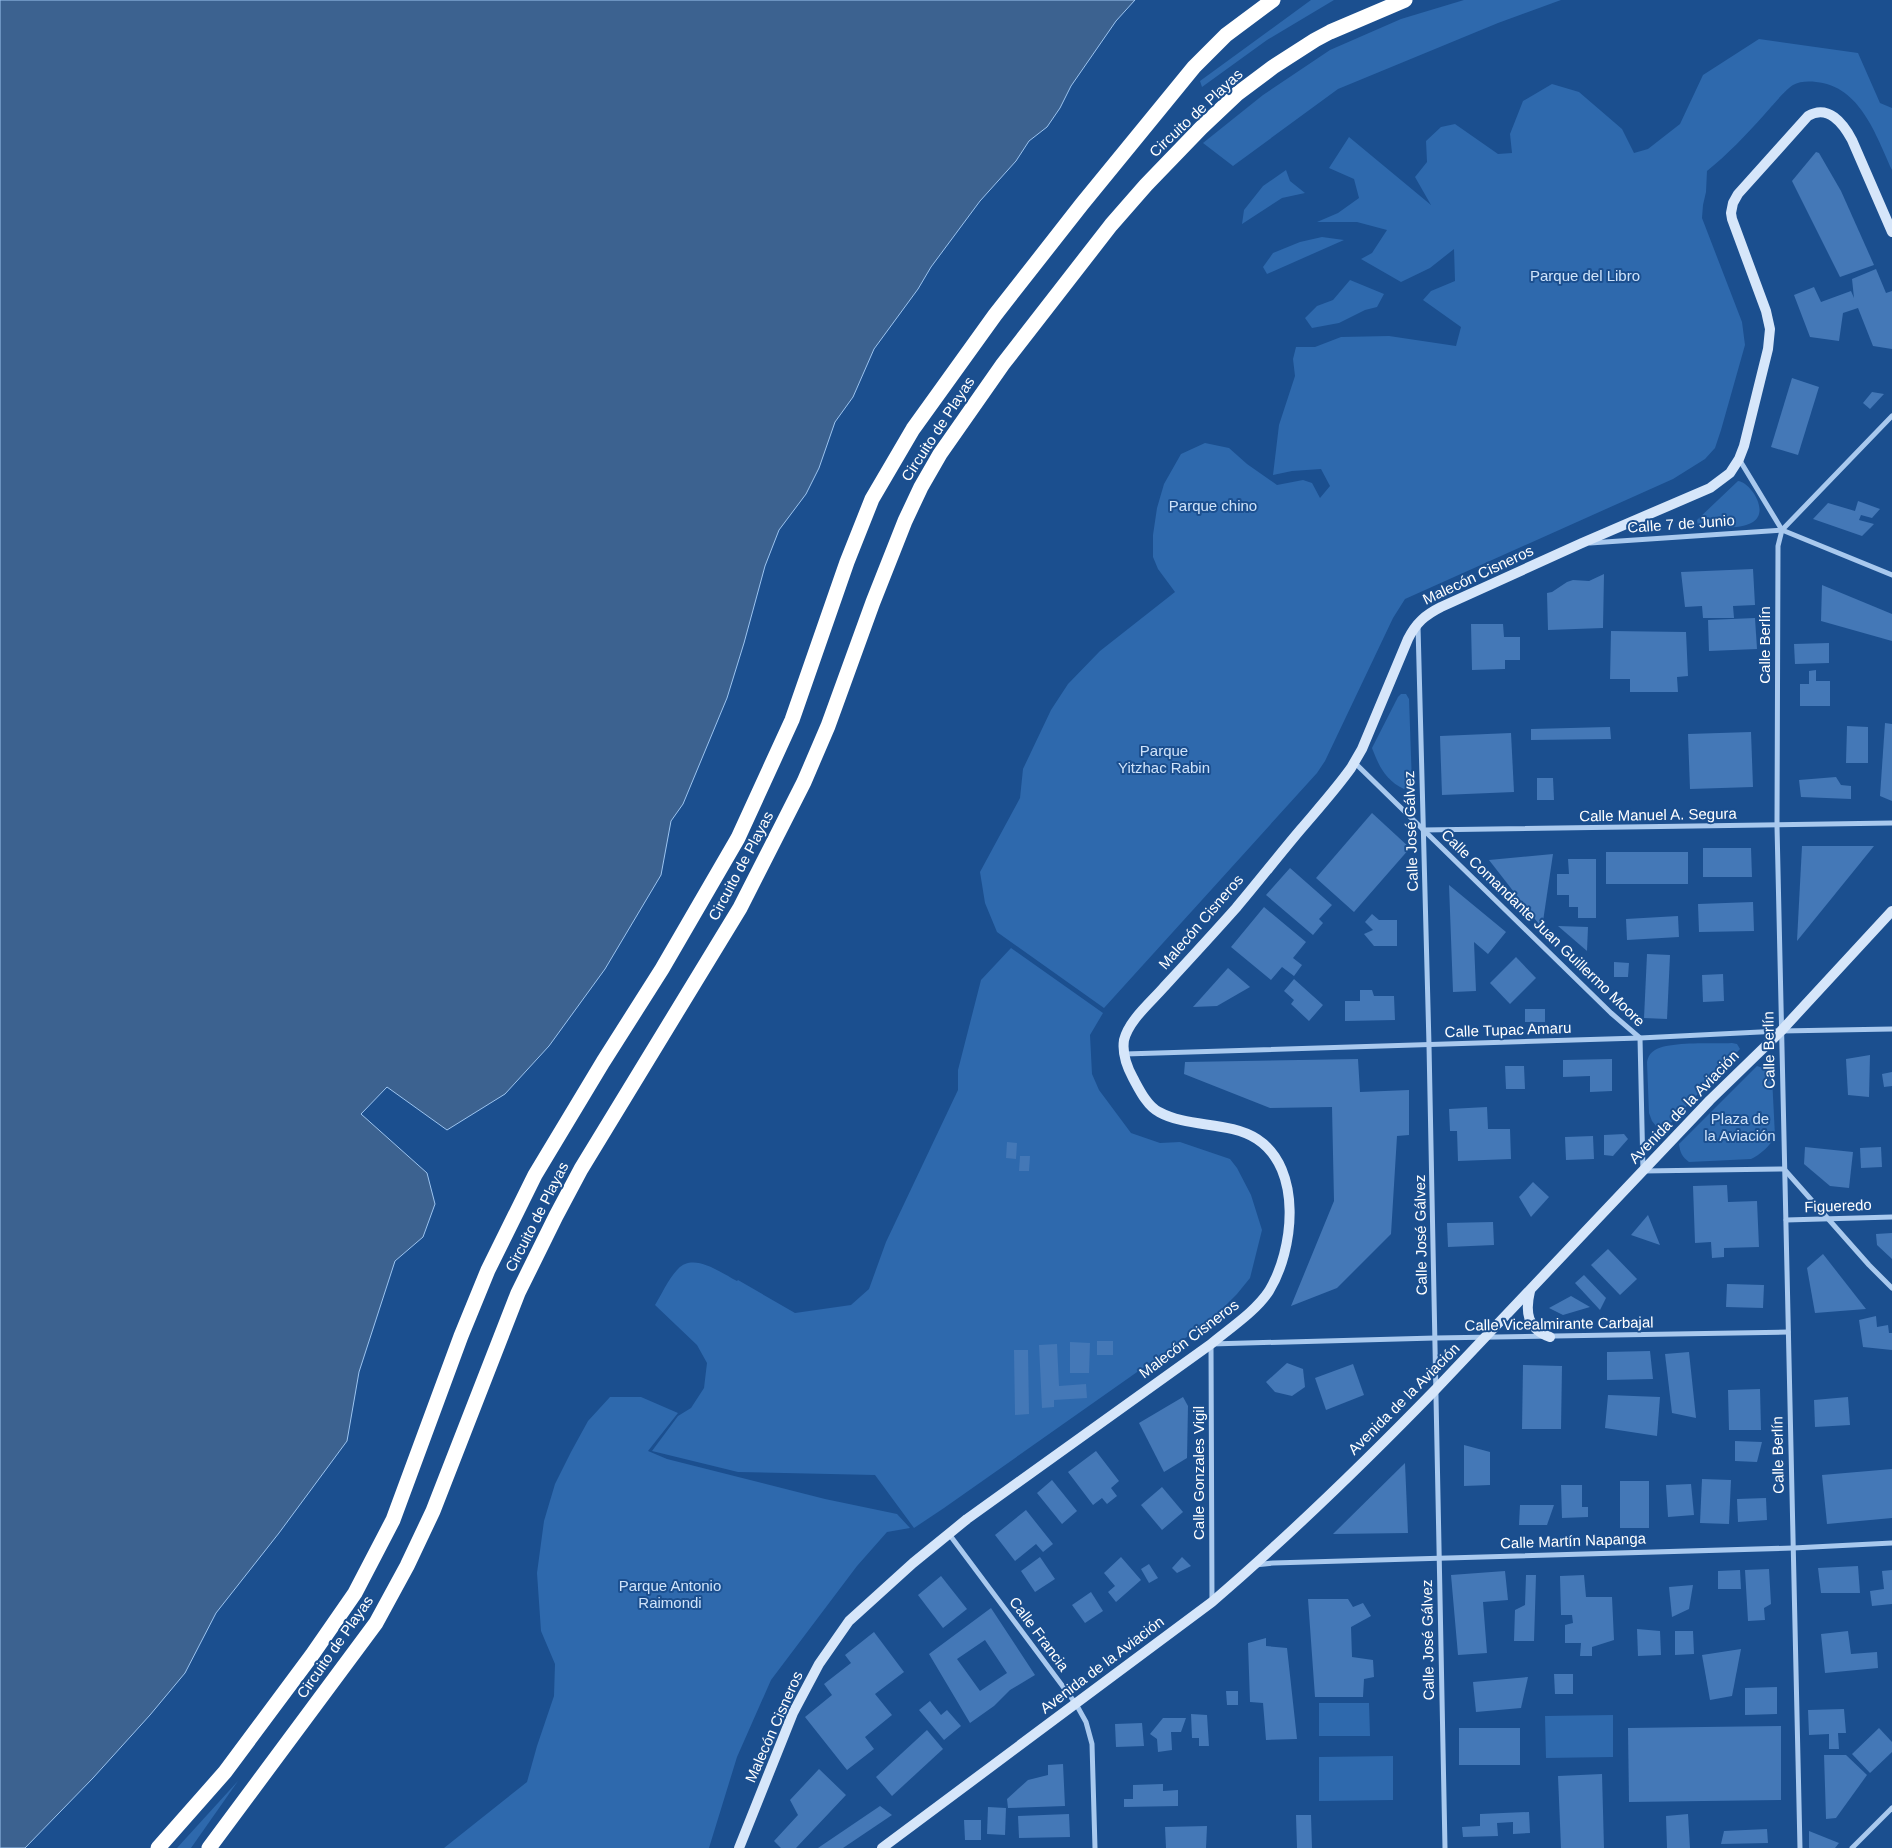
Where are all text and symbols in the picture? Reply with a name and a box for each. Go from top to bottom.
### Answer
street label: Circuito de Playas [1146,65,1246,160]
park label: Parque del Libro [1530,267,1640,284]
street label: Circuito de Playas [898,373,978,484]
park label: Parque chino [1169,497,1257,514]
street label: Calle 7 de Junio [1627,511,1735,536]
street label: Malecón Cisneros [1420,541,1536,608]
street label: Calle Berlín [1756,606,1773,684]
park label: Parque Yitzhac Rabin [1118,742,1210,776]
street label: Calle José Gálvez [1400,770,1421,892]
street label: Calle Manuel A. Segura [1579,805,1738,824]
street label: Circuito de Playas [705,808,776,923]
street label: Calle Comandante Juan Guillermo Moore [1438,826,1649,1030]
street label: Malecón Cisneros [1155,871,1246,973]
street label: Calle Berlín [1759,1011,1778,1089]
street label: Calle Tupac Amaru [1444,1019,1572,1040]
street label: Avenida de la Aviación [1625,1047,1742,1167]
park label: Plaza de la Aviación [1704,1110,1776,1144]
street label: Circuito de Playas [502,1159,572,1274]
street label: Calle José Gálvez [1411,1174,1430,1296]
street label: Figueredo [1804,1196,1872,1215]
street label: Malecón Cisneros [1136,1296,1242,1382]
street label: Calle Vicealmirante Carbajal [1464,1313,1654,1334]
street label: Avenida de la Aviación [1344,1339,1463,1458]
street label: Calle Gonzales Vigil [1190,1406,1207,1540]
street label: Calle Berlín [1768,1416,1787,1494]
street label: Calle Martín Napanga [1500,1529,1647,1552]
park label: Parque Antonio Raimondi [619,1577,721,1611]
street label: Calle José Gálvez [1418,1579,1437,1701]
street label: Circuito de Playas [293,1592,376,1701]
street label: Calle Francia [1006,1593,1073,1675]
street label: Avenida de la Aviación [1037,1613,1167,1717]
street label: Malecón Cisneros [741,1668,806,1785]

